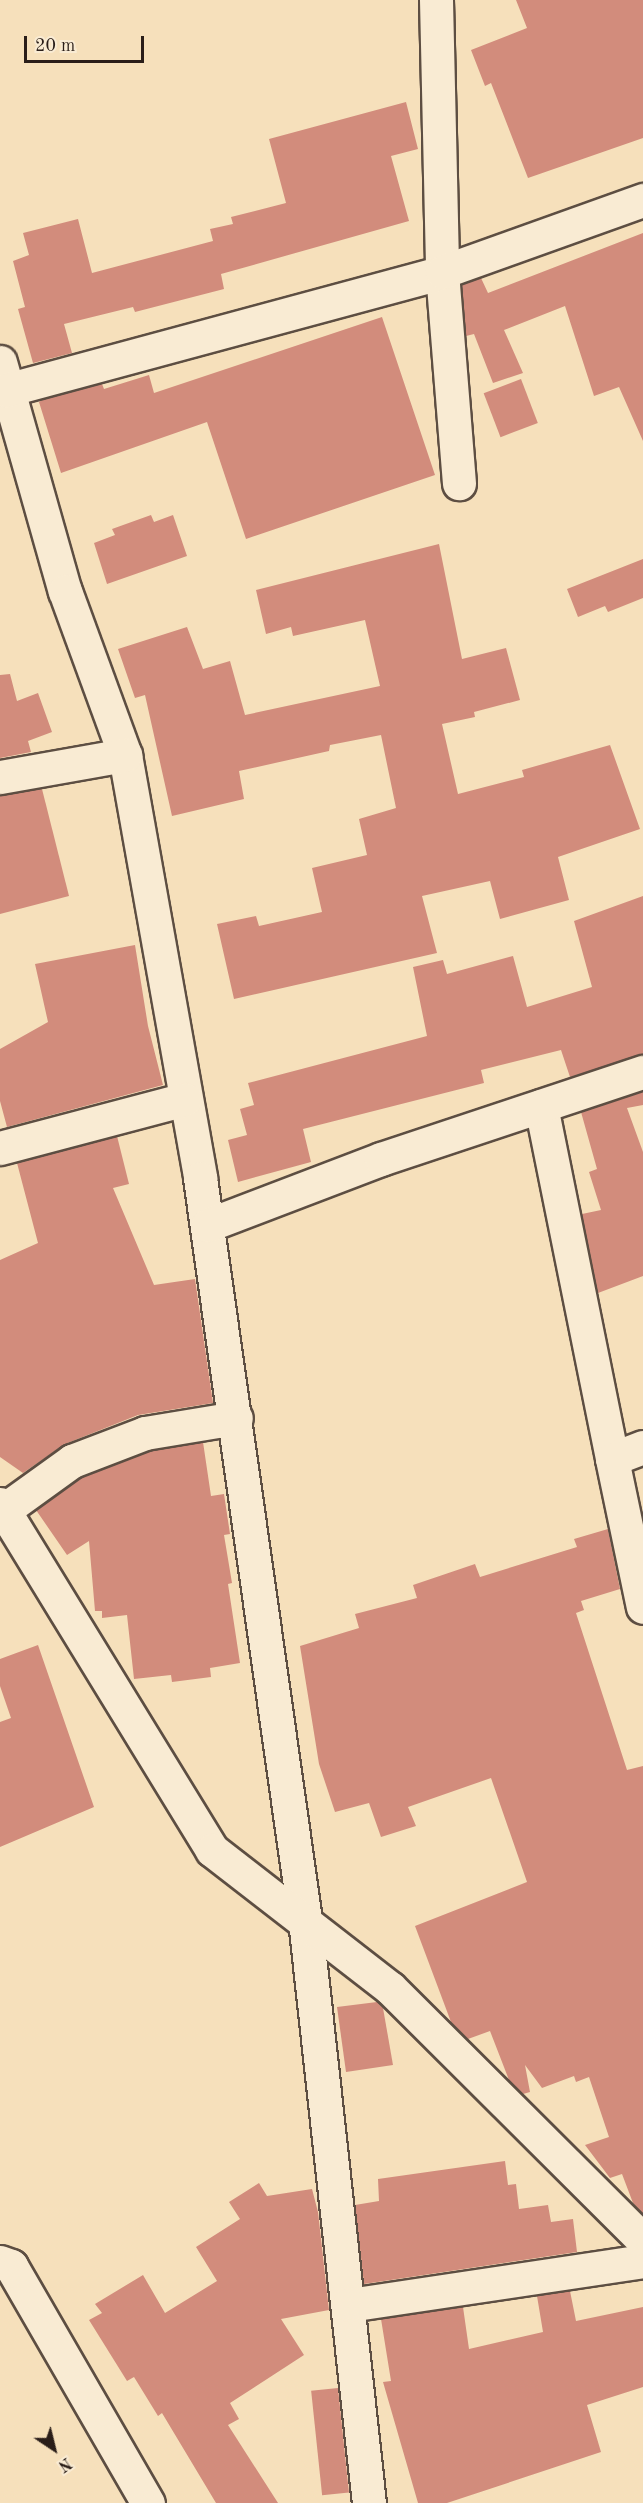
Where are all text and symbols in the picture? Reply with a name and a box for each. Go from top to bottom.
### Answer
scale bar [27,24,147,62]
text: 20 m [35,37,75,55]
north arrow [24,2419,84,2479]
text: N [55,2454,74,2474]

